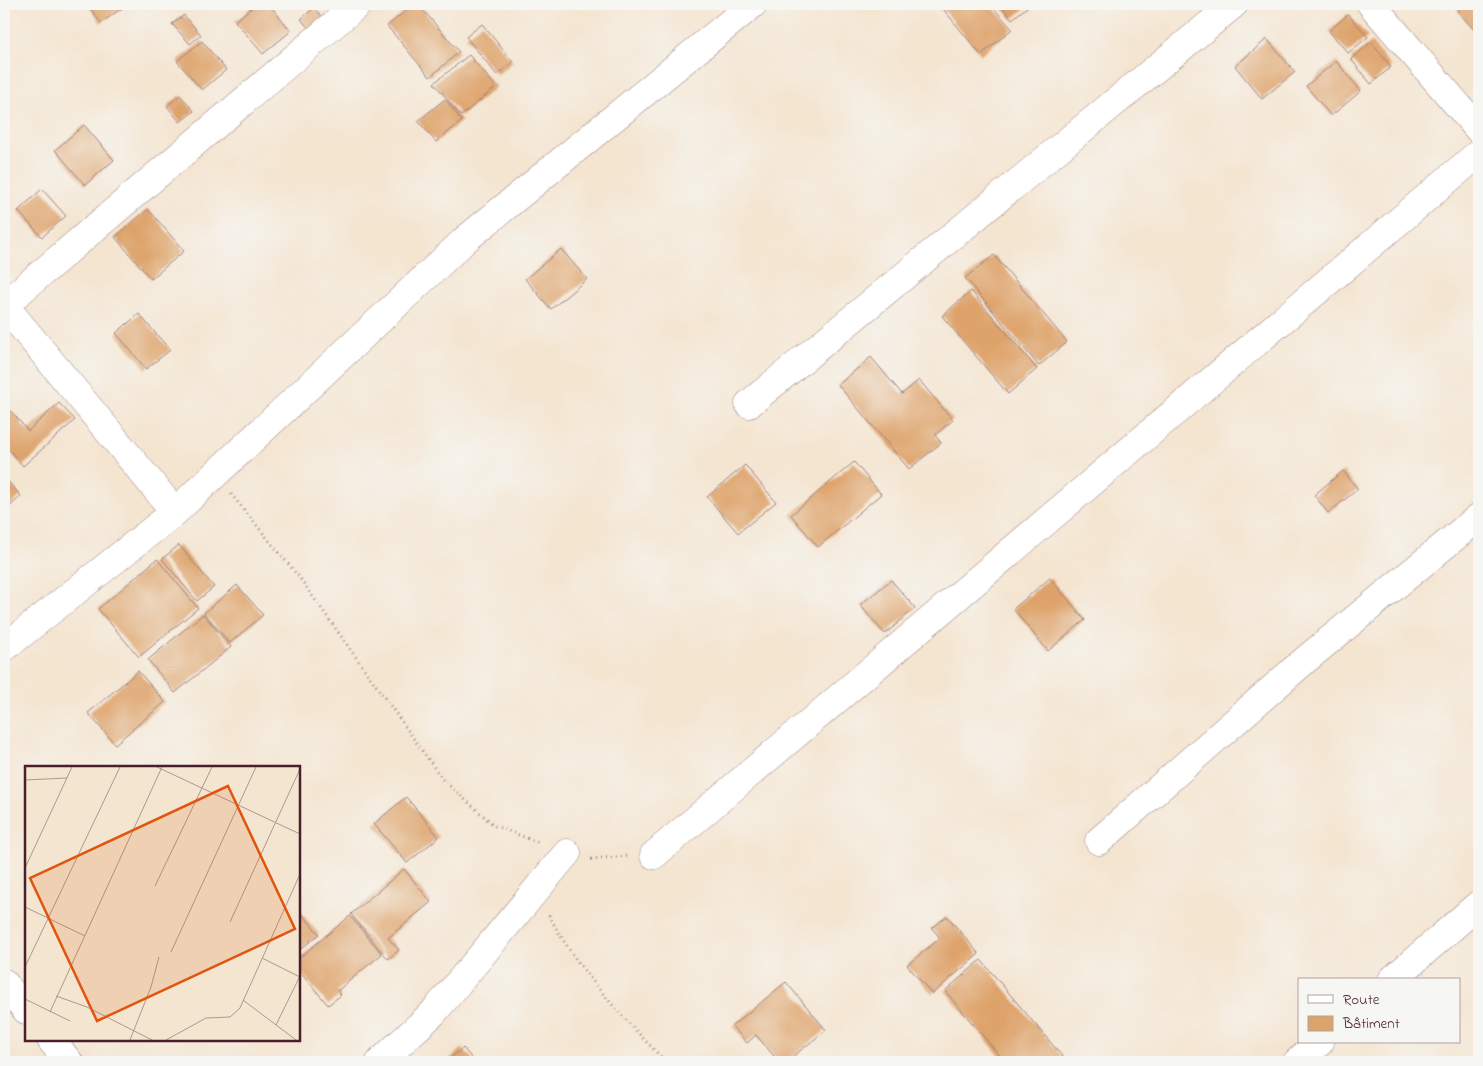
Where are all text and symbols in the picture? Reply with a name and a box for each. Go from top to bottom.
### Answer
inset map [25,766,300,1041]
legend [1298,978,1460,1044]
text: Route [1343,989,1380,1011]
text: Bâtiment [1342,1013,1400,1035]

